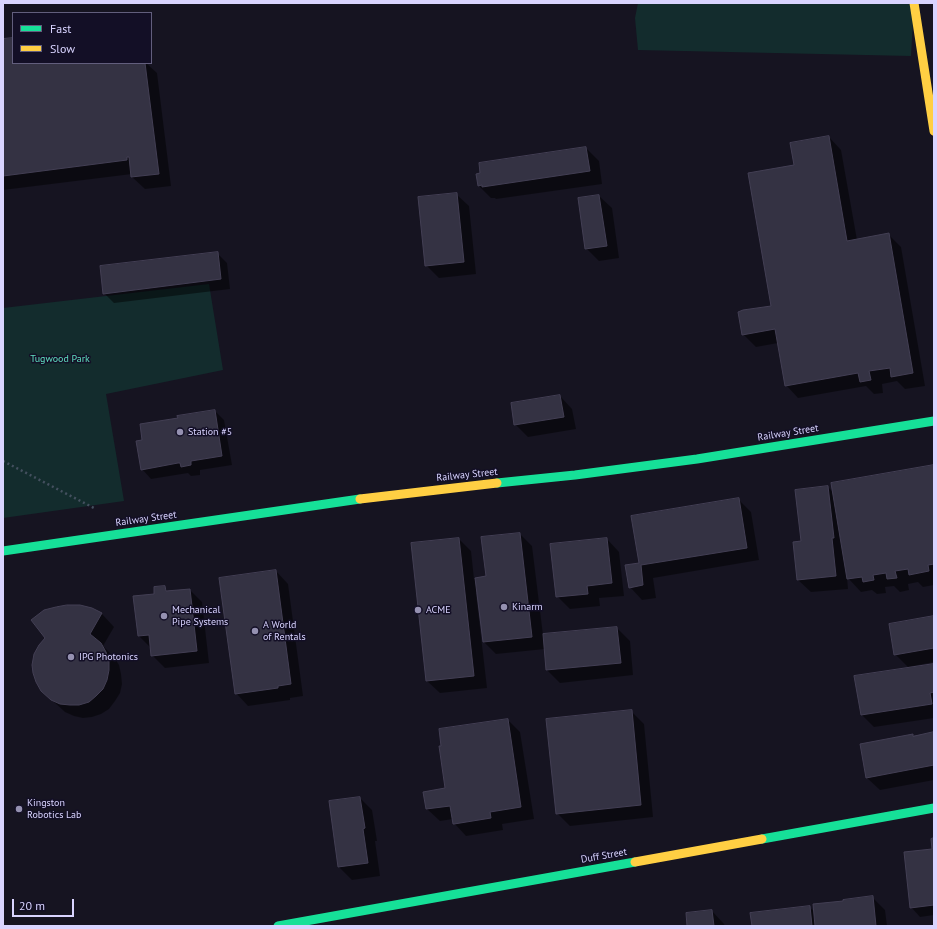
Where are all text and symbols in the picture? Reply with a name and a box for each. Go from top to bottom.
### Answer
legend [12,12,152,64]
text: Fast [50,21,71,36]
text: Slow [50,41,75,56]
park label: Tugwood Park [30,353,90,365]
street label: Railway Street [757,422,819,444]
place label: Station #5 [188,426,232,438]
marker: Station #5 [175,427,185,437]
street label: Railway Street [436,466,498,484]
street label: Railway Street [115,509,177,529]
place label: Kinarm [512,601,543,613]
marker: Kinarm [499,602,509,612]
place label: Mechanical Pipe Systems [172,604,228,628]
place label: ACME [426,604,451,616]
marker: ACME [413,605,423,615]
marker: Mechanical Pipe Systems [159,611,169,621]
place label: A World of Rentals [263,619,306,642]
marker: A World of Rentals [250,626,260,636]
place label: IPG Photonics [79,651,138,663]
marker: IPG Photonics [66,652,76,662]
place label: Kingston Robotics Lab [27,797,81,820]
marker: Kingston Robotics Lab [14,804,24,814]
street label: Duff Street [580,846,628,866]
scale bar [14,891,76,917]
text: 20 m [19,898,45,913]

